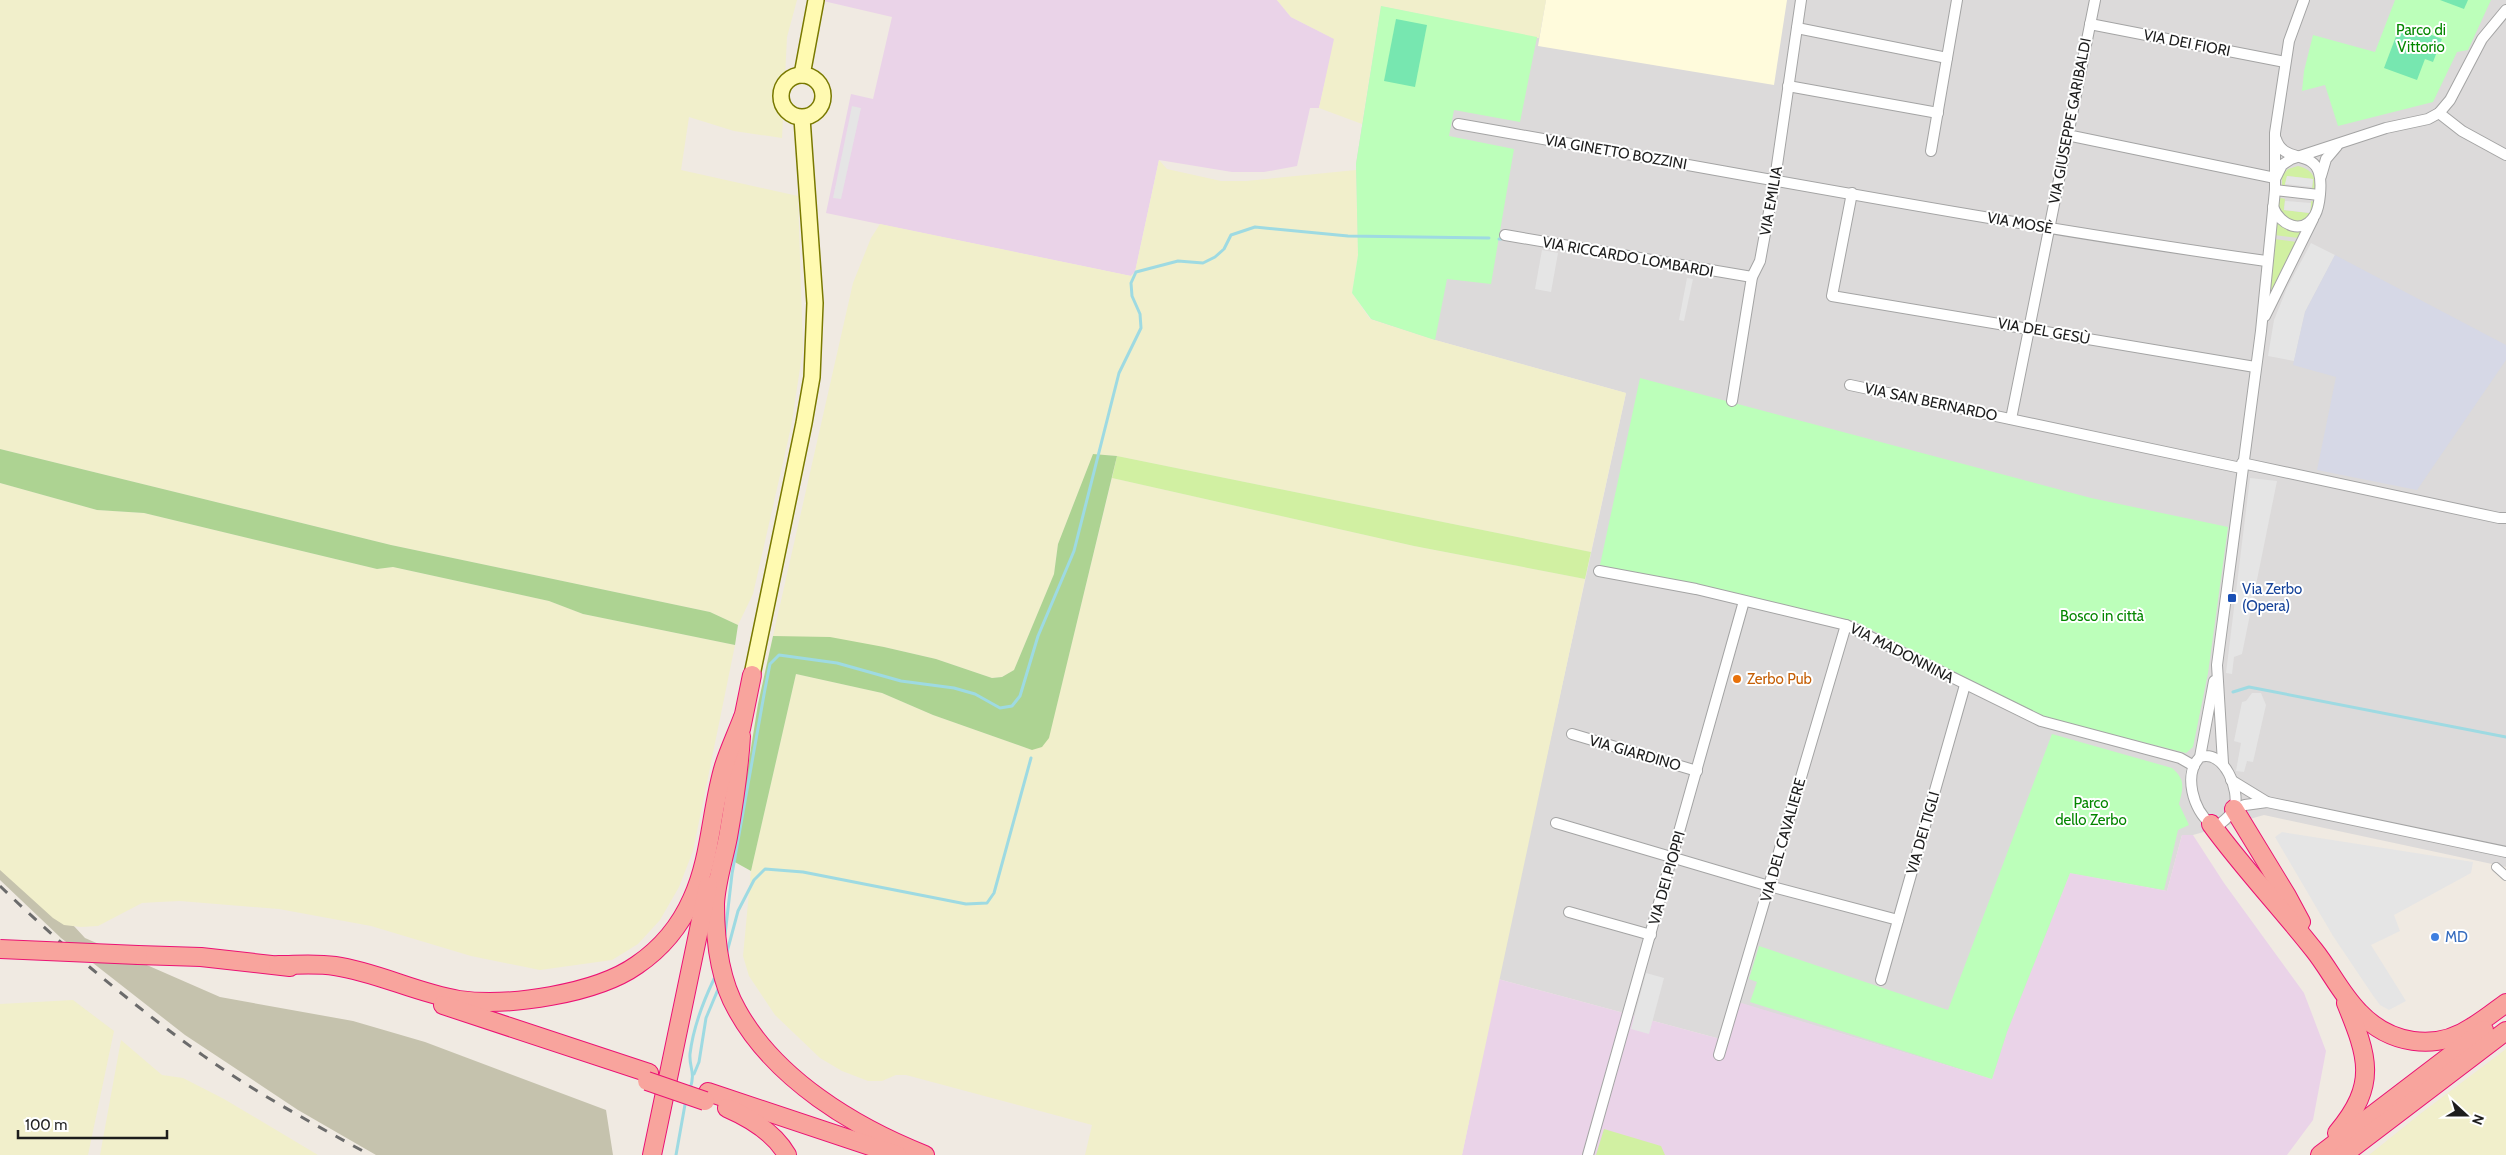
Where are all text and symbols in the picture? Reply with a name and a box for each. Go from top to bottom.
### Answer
park label: Parco di Vittorio [2396,21,2446,56]
street label: VIA DEI FIORI [2142,26,2232,60]
street label: VIA GIUSEPPE GARIBALDI [2045,36,2095,206]
street label: VIA GINETTO BOZZINI [1544,131,1688,173]
street label: VIA EMILIA [1756,164,1786,237]
street label: VIA MOSÈ [1986,207,2054,238]
street label: VIA RICCARDO LOMBARDI [1541,233,1715,281]
street label: VIA DEL GESÙ [1996,313,2092,348]
street label: VIA SAN BERNARDO [1863,379,1999,425]
place label: Via Zerbo (Opera) [2242,580,2302,615]
marker: Via Zerbo (Opera) [2226,592,2238,604]
park label: Bosco in città [2060,607,2145,625]
street label: VIA MADONNINA [1847,619,1958,687]
place label: Zerbo Pub [1747,670,1812,688]
marker: Zerbo Pub [1731,673,1743,685]
street label: VIA GIARDINO [1587,731,1683,775]
street label: VIA DEL CAVALIERE [1757,776,1809,904]
street label: VIA DEI TIGLI [1903,790,1943,876]
park label: Parco dello Zerbo [2055,794,2127,829]
street label: VIA DEI PIOPPI [1645,829,1689,927]
place label: MD [2445,928,2468,946]
marker: MD [2429,931,2441,943]
north arrow [2441,1090,2491,1140]
scale bar [18,1108,166,1140]
text: N [2468,1112,2488,1128]
text: 100 m [25,1116,67,1134]

